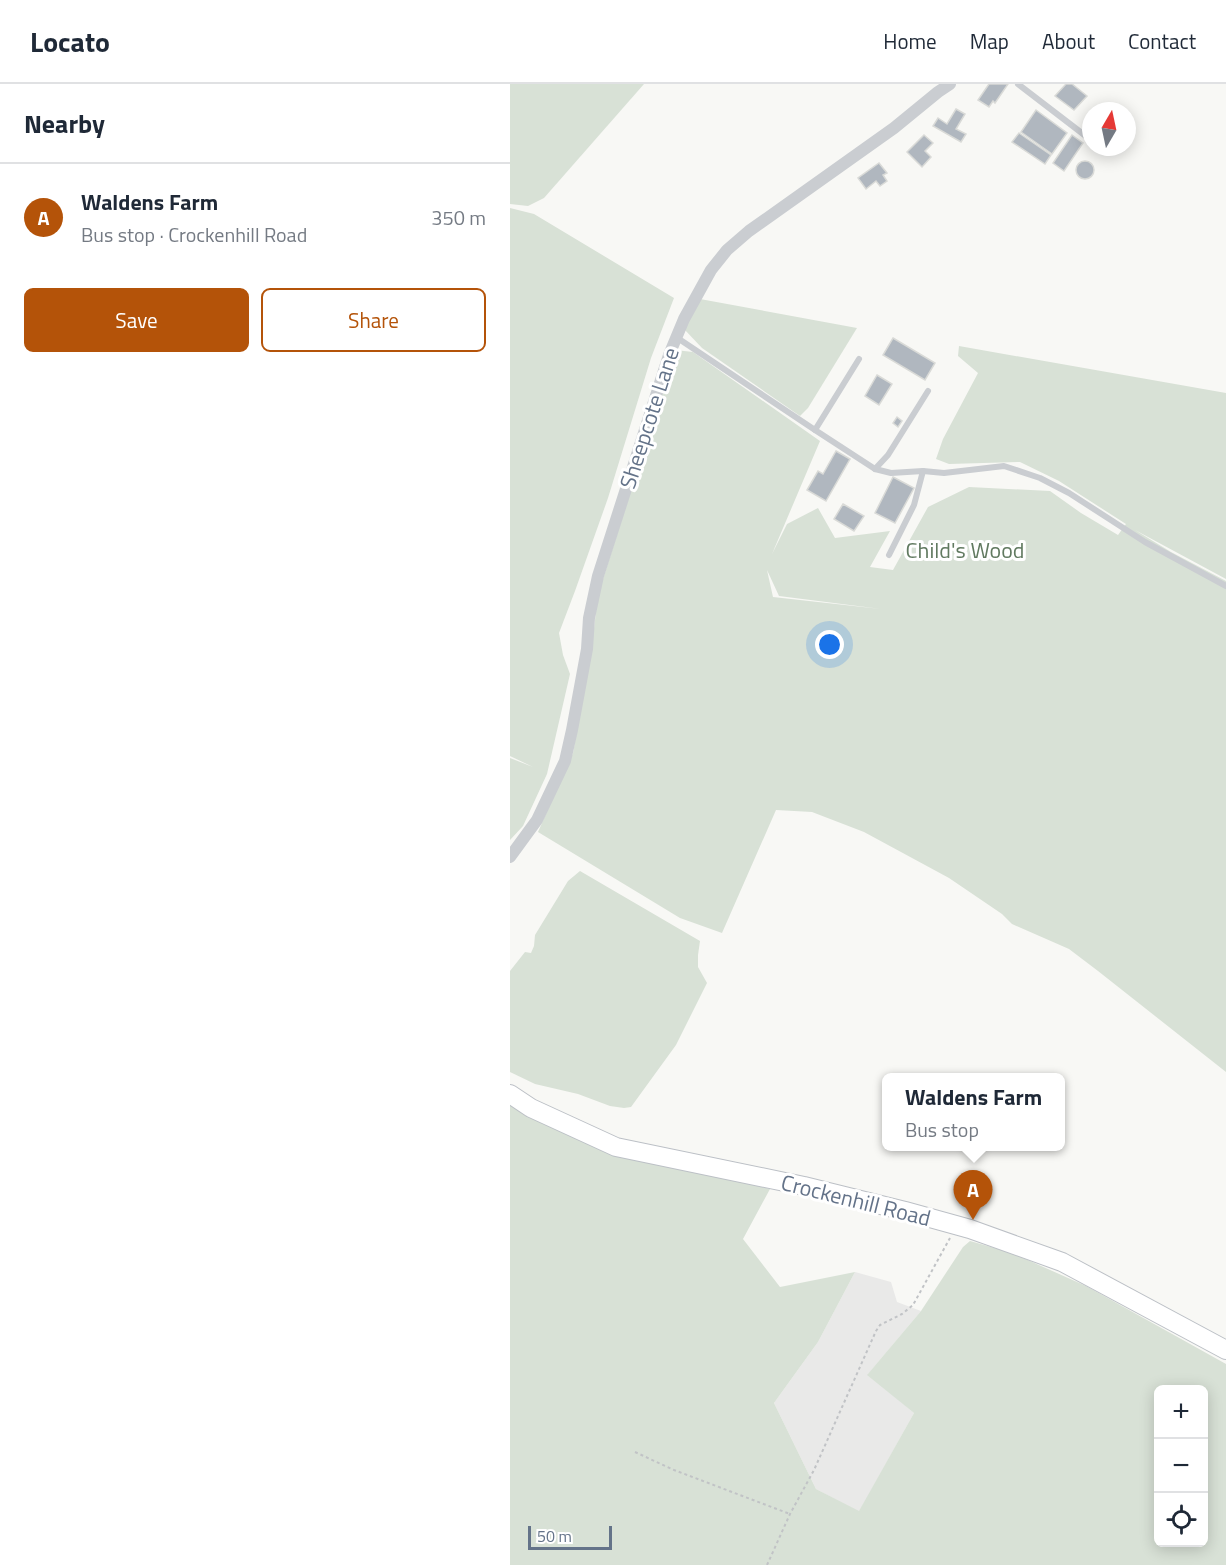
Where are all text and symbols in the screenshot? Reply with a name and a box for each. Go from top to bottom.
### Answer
text: Locato [30,20,110,63]
text: Home [883,25,937,57]
text: Map [970,25,1009,57]
text: About [1042,25,1095,57]
text: Contact [1128,25,1196,57]
north arrow [1082,102,1136,156]
text: Nearby [24,104,105,143]
text: Waldens Farm [81,185,218,219]
text: A [37,202,50,233]
text: 350 m [431,202,486,233]
text: Bus stop · Crockenhill Road [81,219,307,250]
button: Save [24,288,249,352]
button: Share [261,288,486,352]
street label: Sheepcote Lane [610,343,688,493]
park label: Child's Wood [906,533,1024,567]
your location [815,630,844,659]
popup [882,1073,1065,1151]
text: Waldens Farm [905,1080,1042,1114]
text: Bus stop [905,1114,979,1145]
street label: Crockenhill Road [778,1165,934,1235]
pin: A [954,1170,992,1220]
map controls [1154,1385,1208,1547]
button: + [1154,1385,1208,1439]
button: − [1154,1439,1208,1493]
button: locate [1154,1493,1208,1547]
scale bar [528,1523,612,1550]
text: 50 m [537,1524,572,1548]

